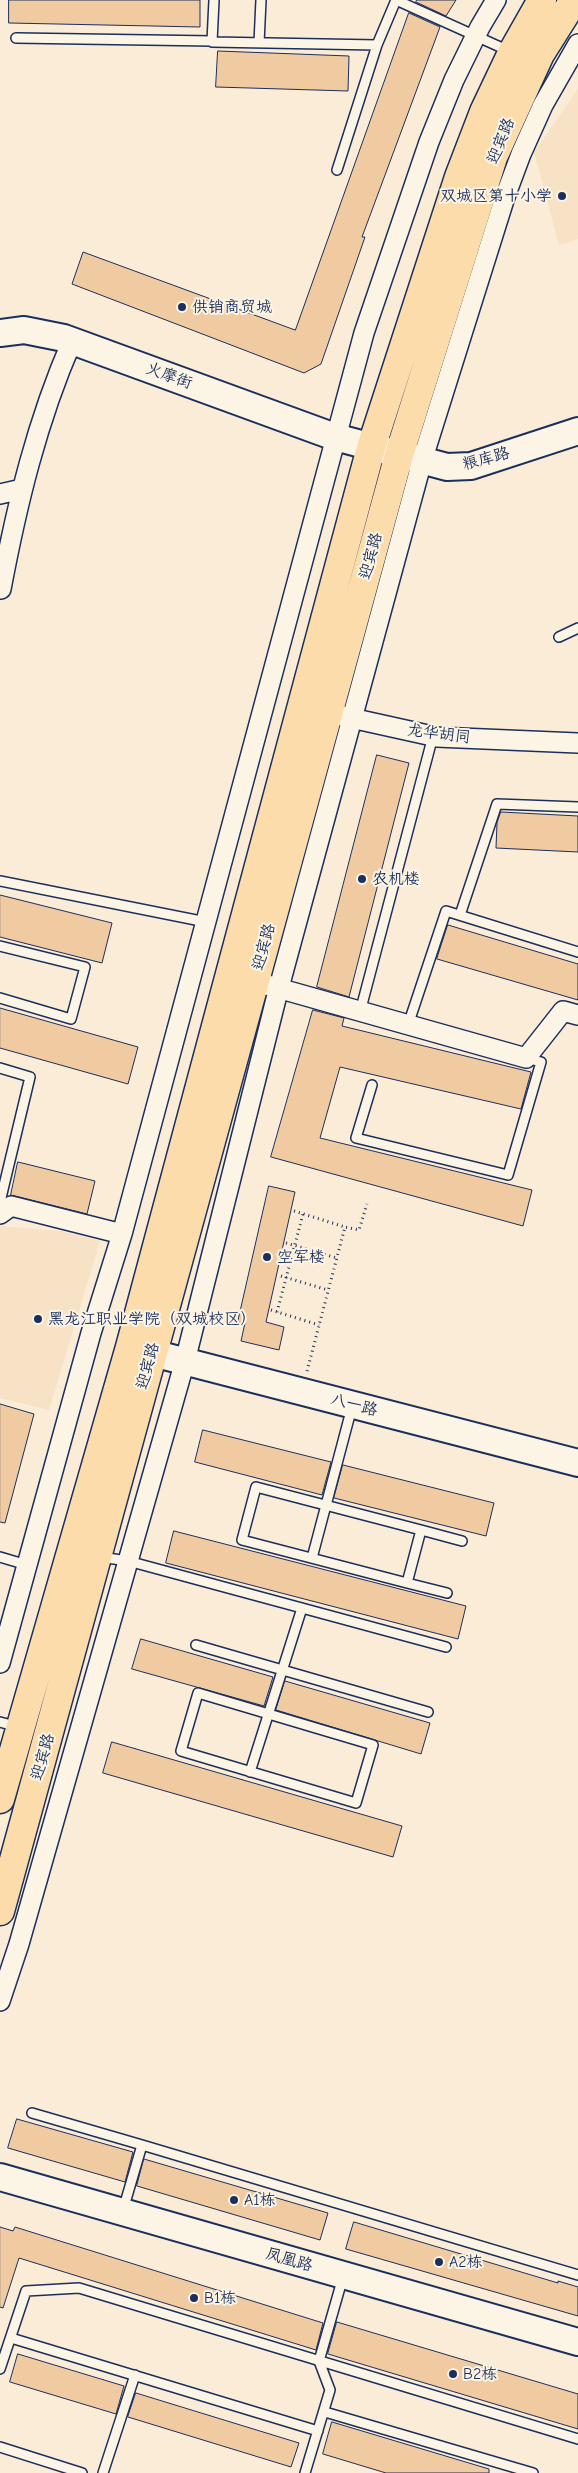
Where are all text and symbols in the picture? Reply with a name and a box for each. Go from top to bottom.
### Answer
street label: 迎宾路 [483,115,519,167]
place label: 双城区第十小学 [440,186,552,206]
marker: 双城区第十小学 [556,190,568,202]
place label: 供销商贸城 [192,297,272,317]
marker: 供销商贸城 [176,301,188,313]
street label: 火摩街 [143,359,195,393]
street label: 粮库路 [460,444,512,474]
street label: 迎宾路 [356,530,386,582]
street label: 龙华胡同 [406,721,472,747]
place label: 农机楼 [372,869,420,889]
marker: 农机楼 [356,873,368,885]
street label: 迎宾路 [249,921,279,973]
place label: 空军楼 [277,1247,325,1267]
marker: 空军楼 [261,1251,273,1263]
place label: 黑龙江职业学院（双城校区） [48,1309,256,1329]
marker: 黑龙江职业学院（双城校区） [32,1313,44,1325]
street label: 迎宾路 [133,1340,163,1392]
street label: 八一路 [328,1390,380,1420]
street label: 迎宾路 [27,1731,59,1783]
place label: A1栋 [244,2190,276,2210]
marker: A1栋 [228,2194,240,2206]
street label: 凤凰路 [263,2244,315,2276]
place label: A2栋 [449,2252,483,2272]
marker: A2栋 [433,2256,445,2268]
place label: B1栋 [204,2288,236,2308]
marker: B1栋 [188,2292,200,2304]
place label: B2栋 [463,2364,497,2384]
marker: B2栋 [447,2368,459,2380]

